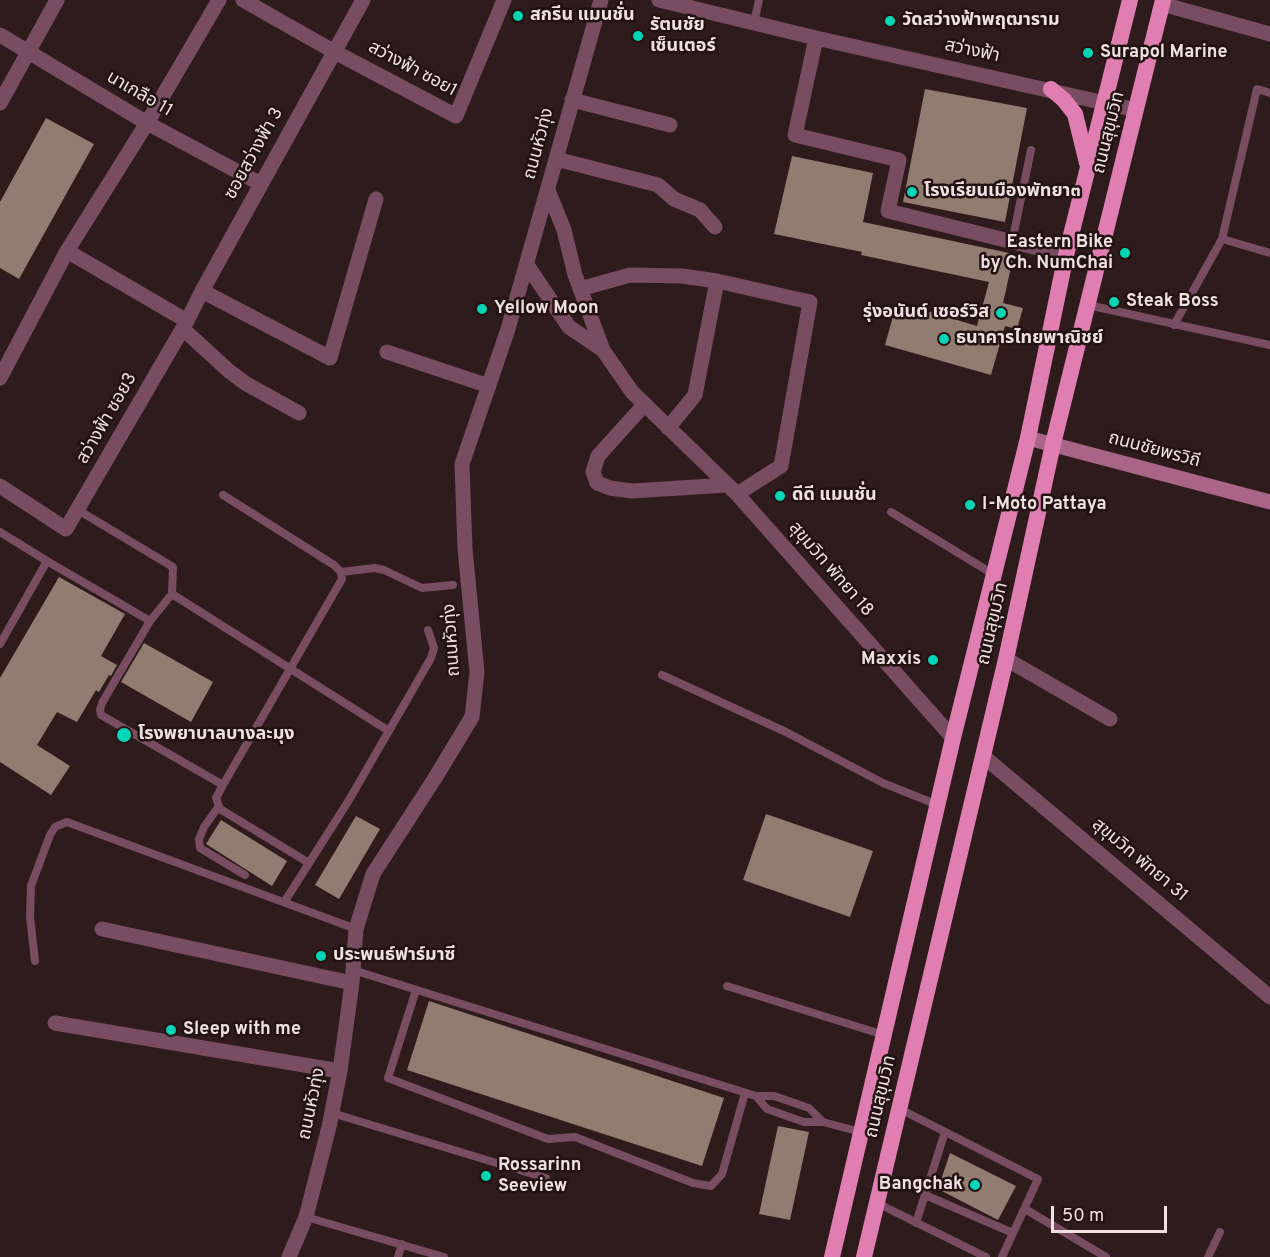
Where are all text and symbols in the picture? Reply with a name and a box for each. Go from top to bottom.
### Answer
place label: สกรีน แมนชั่น [530,5,635,27]
marker: สกรีน แมนชั่น [511,9,525,23]
place label: วัดสว่างฟ้าพฤฒาราม [902,10,1060,32]
marker: วัดสว่างฟ้าพฤฒาราม [883,14,897,28]
place label: รัตนชัย เซ็นเตอร์ [650,15,716,57]
marker: รัตนชัย เซ็นเตอร์ [631,29,645,43]
street label: สว่างฟ้า [943,36,1001,68]
street label: สว่างฟ้า ซอย1 [364,38,460,102]
place label: Surapol Marine [1100,42,1228,64]
marker: Surapol Marine [1081,46,1095,60]
street label: นาเกลือ 11 [102,67,176,123]
street label: ถนนสุขุมวิท [1089,90,1131,176]
street label: ซอยสว่างฟ้า 3 [221,104,289,204]
street label: ถนนหัวทุ่ง [520,106,560,182]
place label: โรงเรียนเมืองพัทยา๓ [924,181,1081,203]
marker: โรงเรียนเมืองพัทยา๓ [905,185,919,199]
place label: Eastern Bike by Ch. NumChai [980,232,1113,274]
marker: Eastern Bike by Ch. NumChai [1118,246,1132,260]
place label: Steak Boss [1126,291,1219,313]
marker: Steak Boss [1107,295,1121,309]
place label: Yellow Moon [494,298,599,320]
marker: Yellow Moon [475,302,489,316]
place label: รุ่งอนันต์ เซอร์วิส [863,302,989,324]
marker: รุ่งอนันต์ เซอร์วิส [994,306,1008,320]
place label: ธนาคารไทยพาณิชย์ [956,328,1103,350]
marker: ธนาคารไทยพาณิชย์ [937,332,951,346]
street label: สว่างฟ้า ซอย3 [73,370,143,468]
street label: ถนนชัยพรวิถี [1106,428,1202,474]
place label: ดีดี แมนชั่น [792,485,877,507]
marker: ดีดี แมนชั่น [773,489,787,503]
place label: I-Moto Pattaya [982,494,1106,516]
marker: I-Moto Pattaya [963,498,977,512]
street label: สุขุมวิท พัทยา 18 [783,518,877,622]
street label: ถนนสุขุมวิท [974,581,1014,667]
street label: ถนนหัวทุ่ง [440,603,466,677]
place label: Maxxis [861,649,921,671]
marker: Maxxis [926,653,940,667]
place label: โรงพยาบาลบางละมุง [138,724,295,746]
marker: โรงพยาบาลบางละมุง [115,726,133,744]
street label: สุขุมวิท พัทยา 31 [1087,815,1191,907]
place label: ประพนธ์ฟาร์มาซี [333,945,455,967]
marker: ประพนธ์ฟาร์มาซี [314,949,328,963]
place label: Sleep with me [183,1019,301,1041]
marker: Sleep with me [164,1023,178,1037]
street label: ถนนสุขุมวิท [862,1054,902,1140]
street label: ถนนหัวทุ่ง [295,1066,331,1142]
place label: Rossarinn Seeview [498,1155,581,1198]
marker: Rossarinn Seeview [479,1169,493,1183]
place label: Bangchak [879,1174,963,1196]
marker: Bangchak [968,1178,982,1192]
scale bar [1054,1194,1170,1232]
text: 50 m [1062,1205,1104,1228]

